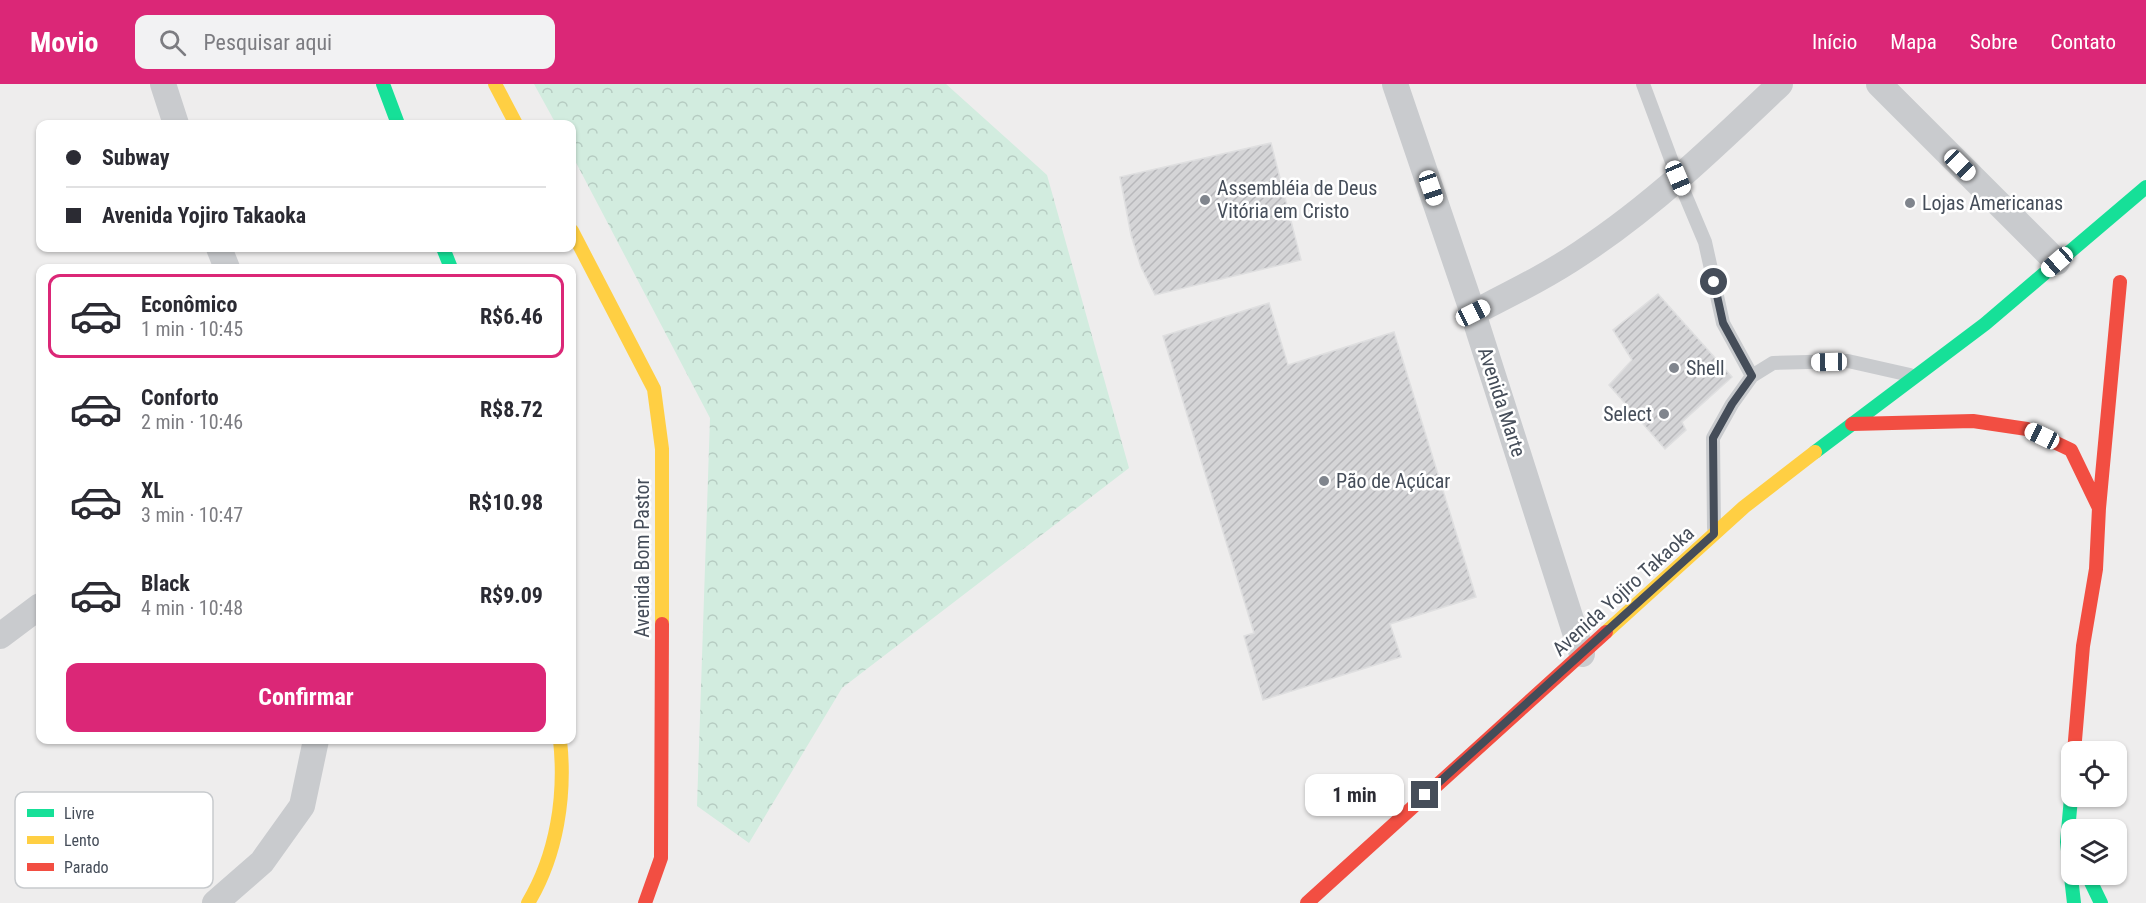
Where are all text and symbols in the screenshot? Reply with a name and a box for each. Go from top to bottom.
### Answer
search box [135,15,555,69]
text: Movio [30,26,99,59]
icon: search [156,26,189,59]
text: Pesquisar aqui [204,30,332,55]
text: Início [1812,30,1857,54]
text: Mapa [1890,30,1937,54]
text: Sobre [1970,30,2018,54]
text: Contato [2051,30,2116,54]
text: Subway [102,145,170,170]
car [1941,146,1979,184]
car [1663,158,1693,198]
car [1417,168,1445,208]
place label: Assembléia de Deus Vitória em Cristo [1217,176,1377,223]
place label: Lojas Americanas [1922,191,2063,215]
marker: Assembléia de Deus Vitória em Cristo [1198,193,1212,207]
marker: Lojas Americanas [1903,196,1917,210]
text: Avenida Yojiro Takaoka [102,203,306,228]
car [2038,243,2076,281]
route start [1700,268,1727,295]
icon: car [69,289,123,343]
text: Econômico [141,292,237,317]
car [1453,297,1493,329]
text: R$6.46 [480,304,543,329]
text: 1 min · 10:45 [141,317,243,341]
street label: Avenida Marte [1473,344,1531,460]
car [1811,353,1847,371]
place label: Shell [1686,356,1725,380]
marker: Shell [1667,361,1681,375]
icon: car [69,382,123,436]
text: Conforto [141,385,219,410]
text: R$8.72 [480,397,543,422]
place label: Select [1603,402,1652,426]
marker: Select [1657,407,1671,421]
text: 2 min · 10:46 [141,410,243,434]
car [2022,420,2062,452]
place label: Pão de Açúcar [1336,469,1450,493]
marker: Pão de Açúcar [1317,474,1331,488]
icon: car [69,475,123,529]
text: XL [141,478,164,503]
street label: Avenida Bom Pastor [630,478,654,638]
text: R$10.98 [469,490,543,515]
text: 3 min · 10:47 [141,503,243,527]
street label: Avenida Yojiro Takaoka [1547,521,1699,661]
icon: car [69,568,123,622]
text: Black [141,571,190,596]
text: R$9.09 [480,583,543,608]
text: 4 min · 10:48 [141,596,243,620]
button: Confirmar [66,663,546,732]
map controls [2061,741,2127,885]
button: locate [2061,741,2127,807]
callout: 1 min [1305,774,1404,816]
route end [1411,781,1438,808]
text: 1 min [1332,783,1377,807]
legend [15,792,213,888]
text: Livre [64,804,94,823]
button: layers [2061,819,2127,885]
text: Lento [64,831,99,850]
text: Parado [64,858,109,877]

